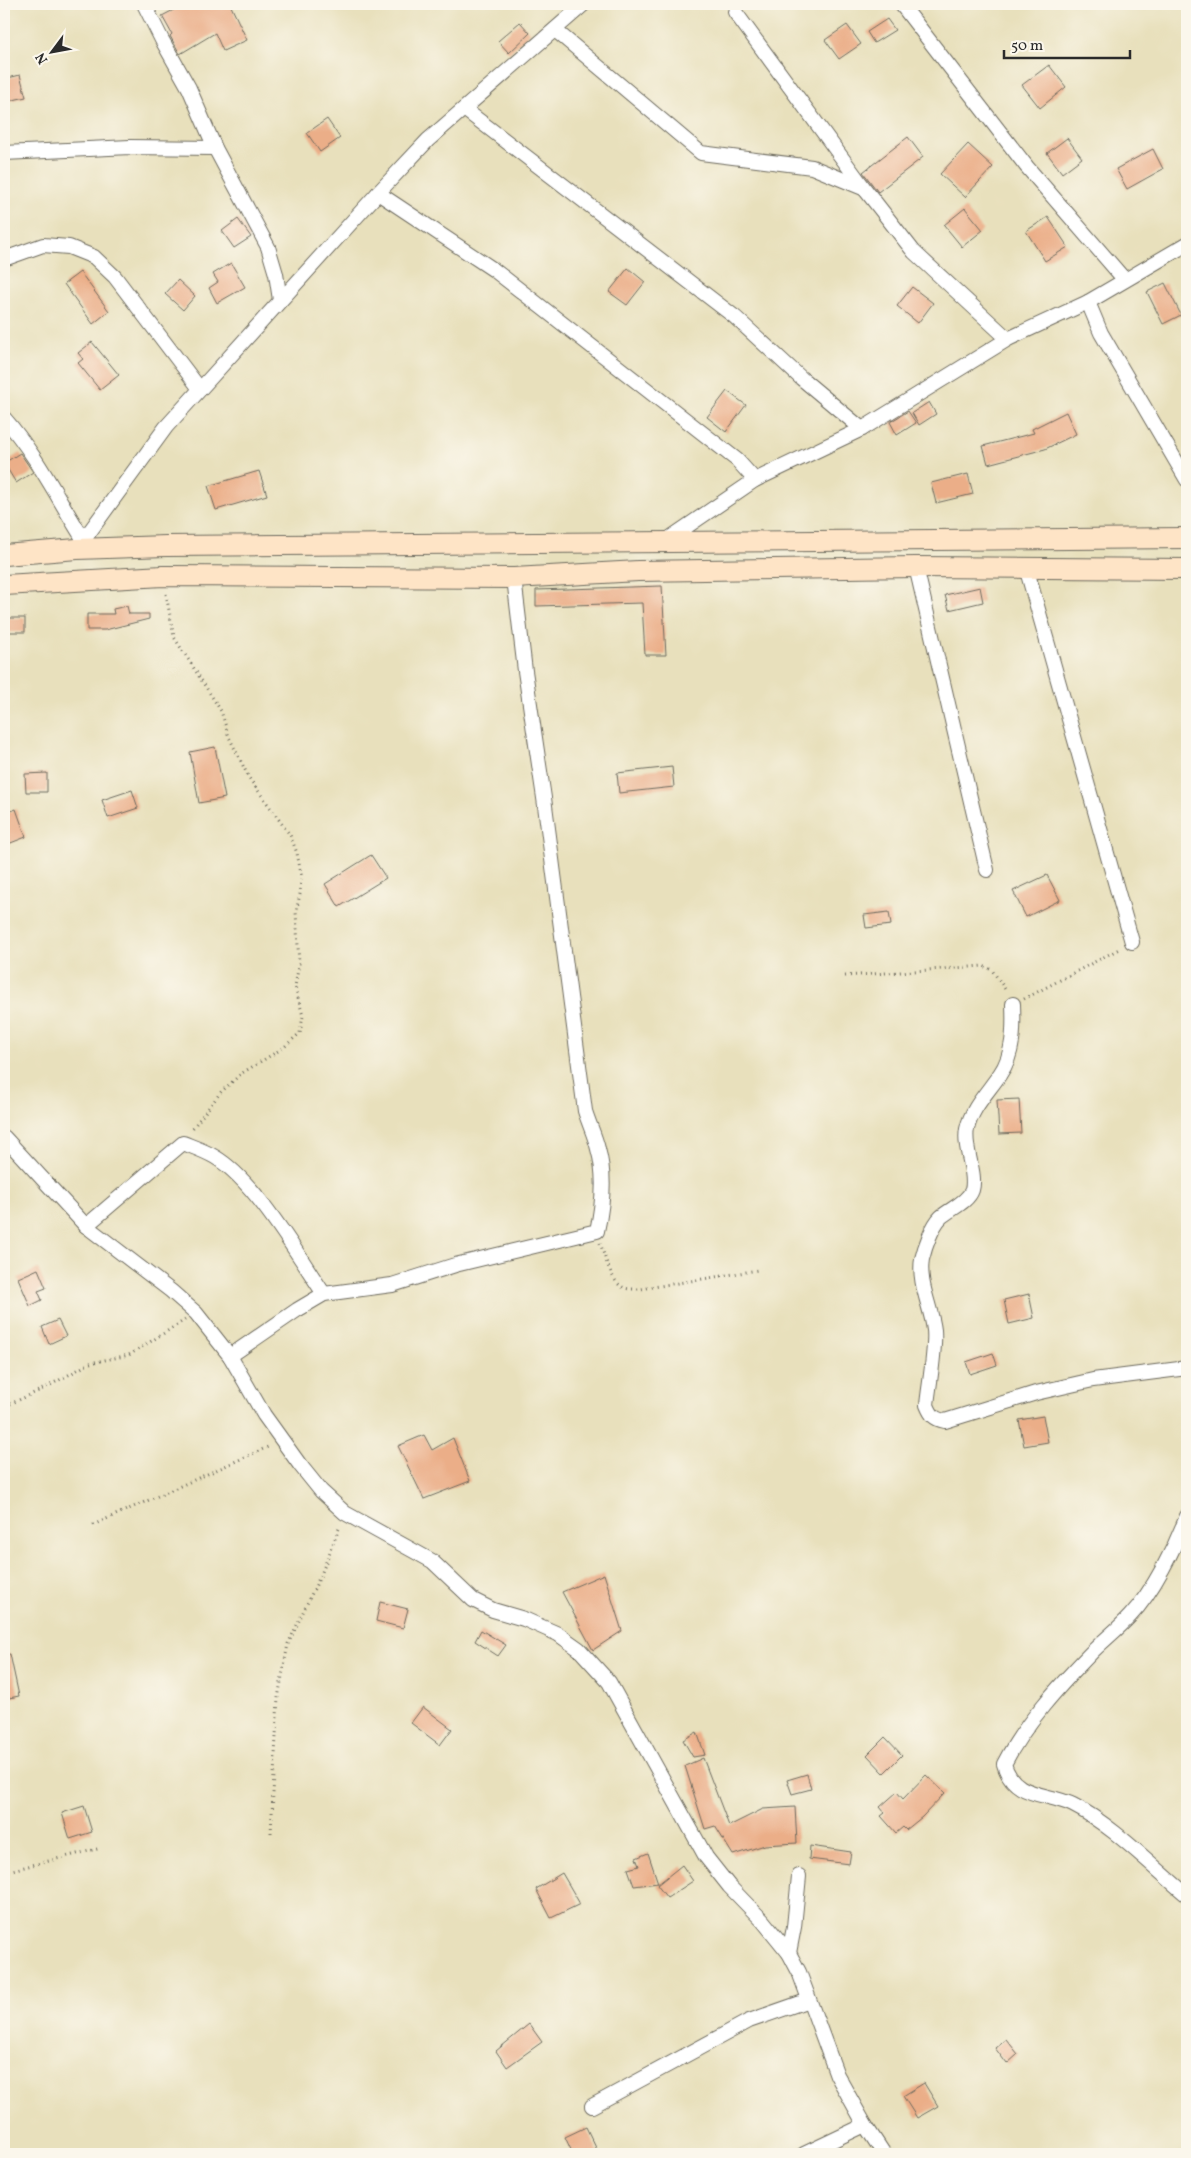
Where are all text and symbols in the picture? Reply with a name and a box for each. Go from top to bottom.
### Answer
north arrow [28,28,78,78]
scale bar [1004,28,1130,60]
text: 50 m [1011,36,1043,57]
text: N [31,49,53,67]

